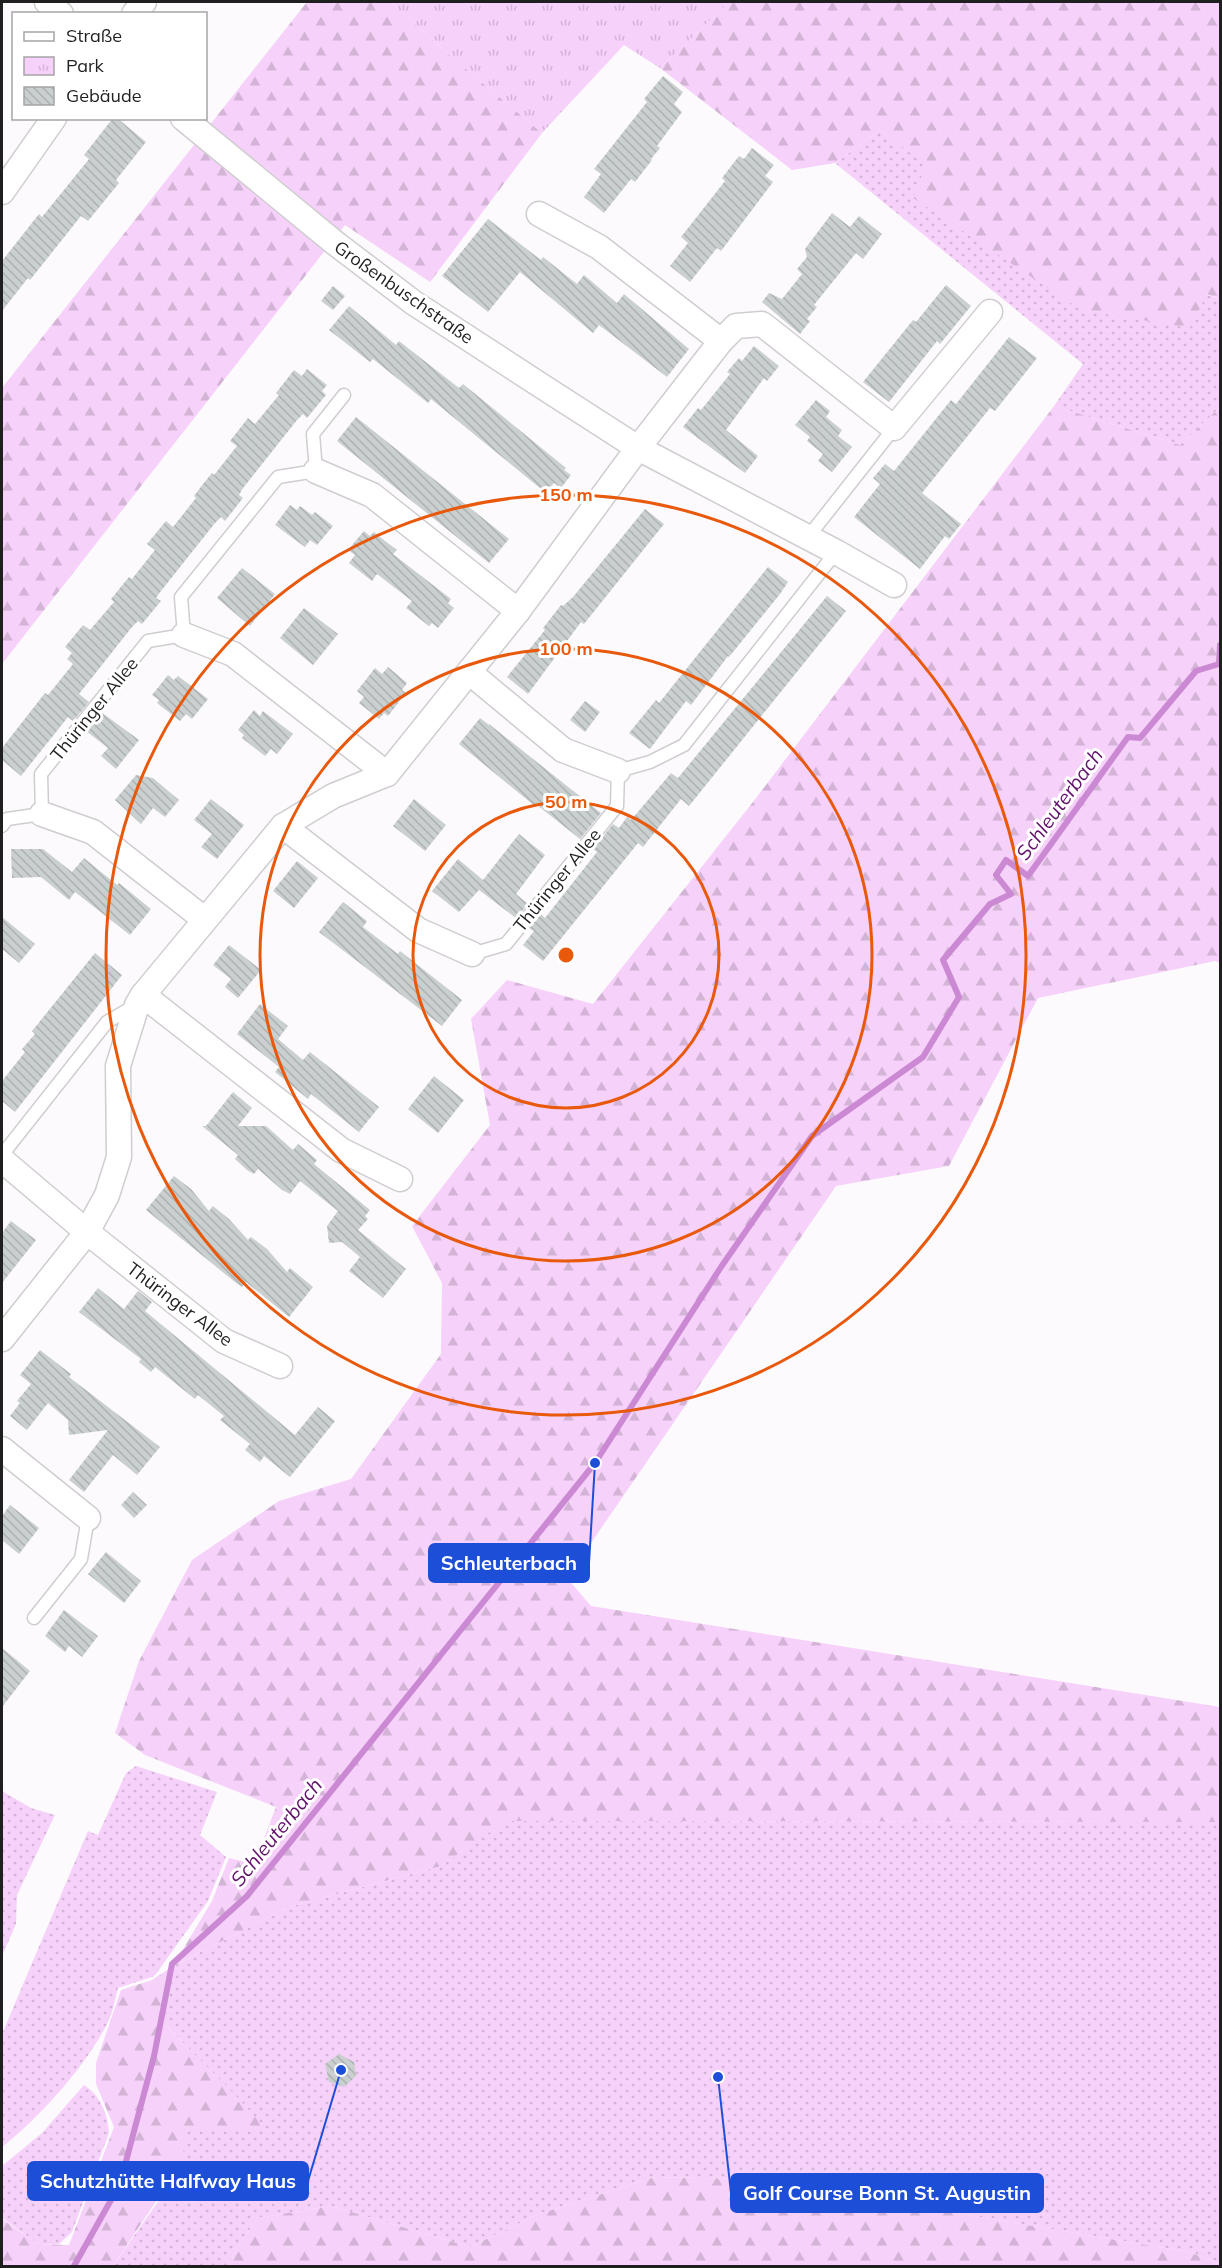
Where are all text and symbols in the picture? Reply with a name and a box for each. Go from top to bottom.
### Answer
legend [12,12,207,120]
text: Straße [66,24,122,47]
text: Park [66,54,105,77]
text: Gebäude [66,84,142,107]
street label: Großenbuschstraße [330,235,478,349]
text: 150 m [539,483,593,506]
text: 100 m [539,637,593,660]
street label: Thüringer Allee [45,653,143,765]
water label: Schleuterbach [1010,743,1108,865]
text: 50 m [545,790,587,813]
street label: Thüringer Allee [508,824,606,936]
centre of rings [556,945,576,965]
street label: Thüringer Allee [123,1257,237,1351]
callout: Schleuterbach [429,1544,589,1582]
text: Schleuterbach [441,1550,577,1575]
water label: Schleuterbach [225,1773,327,1891]
callout: Schutzhütte Halfway Haus [28,2162,308,2200]
text: Schutzhütte Halfway Haus [40,2168,296,2193]
callout: Golf Course Bonn St. Augustin [731,2174,1043,2212]
text: Golf Course Bonn St. Augustin [743,2180,1031,2205]

